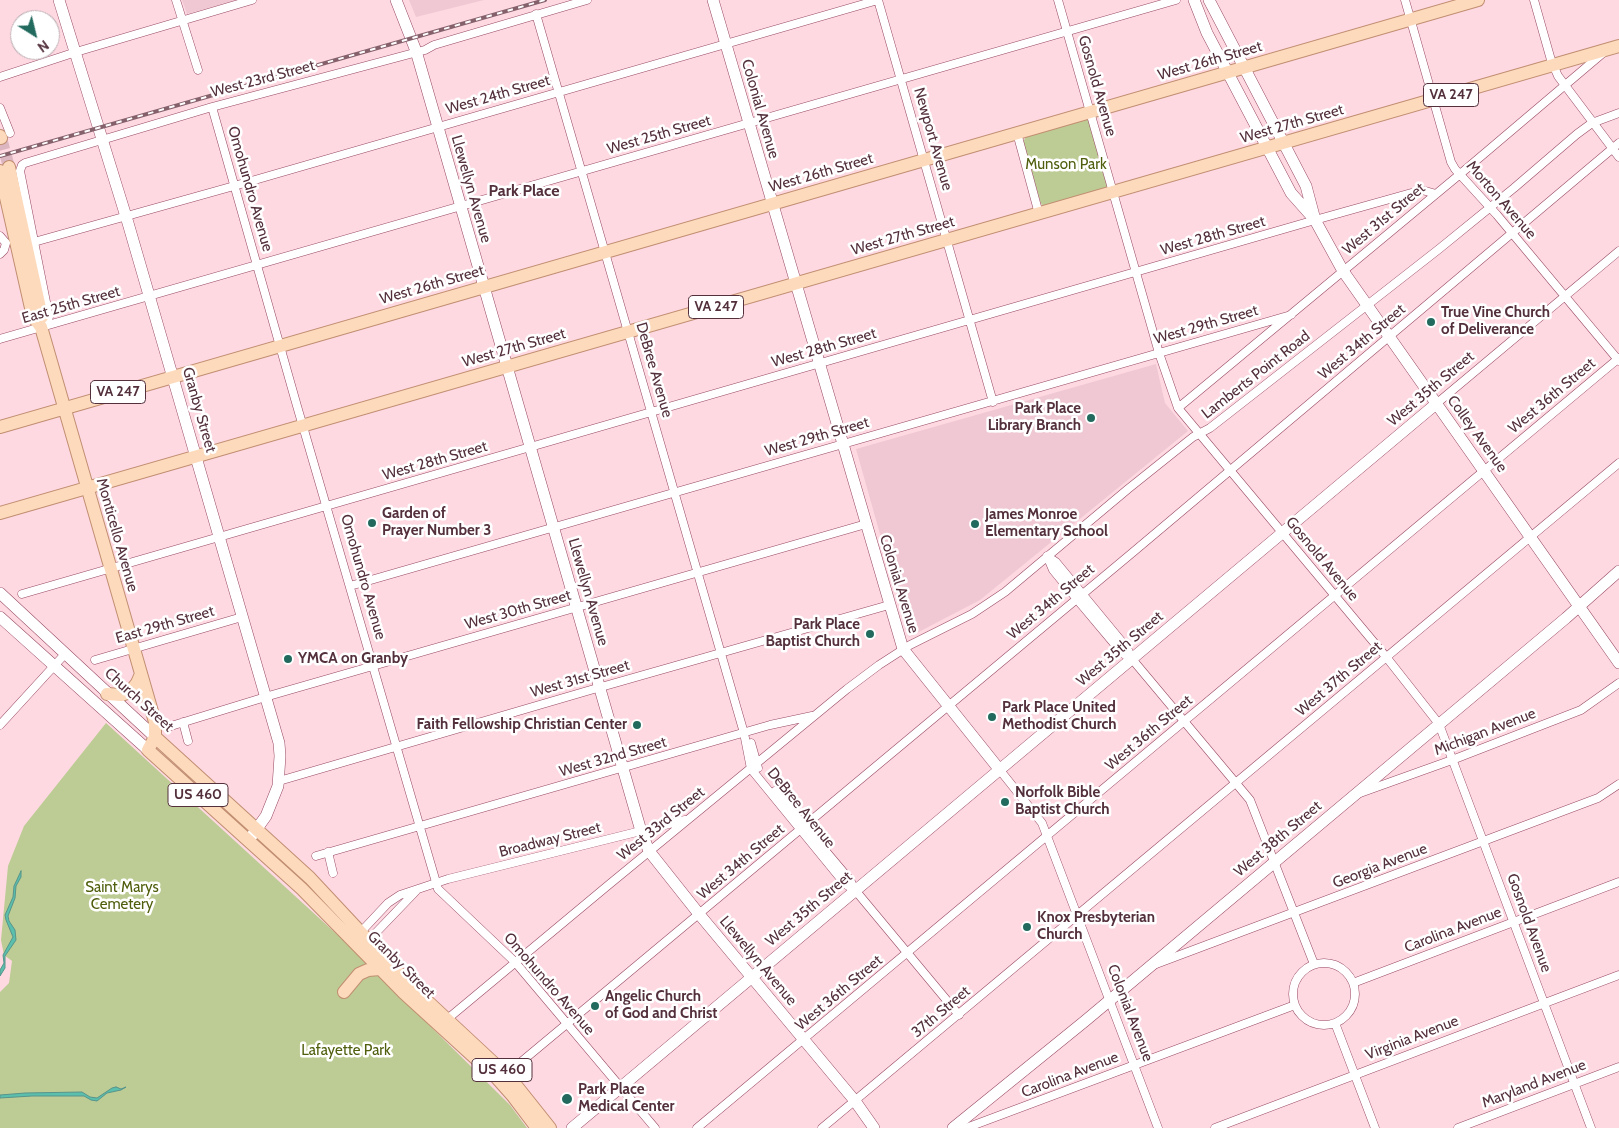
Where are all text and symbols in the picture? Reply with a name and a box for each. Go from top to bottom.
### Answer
north arrow [10,10,60,60]
street label: Gosnold Avenue [1074,34,1120,138]
text: N [34,36,53,57]
street label: West 26th Street [1156,38,1264,84]
street label: West 23rd Street [209,56,317,102]
street label: Colonial Avenue [737,57,783,161]
street label: West 24th Street [444,72,552,118]
road number: VA 247 [1424,84,1478,106]
street label: Newport Avenue [910,85,956,193]
street label: West 27th Street [1238,101,1346,147]
street label: West 25th Street [605,112,713,158]
street label: Omohundro Avenue [224,124,276,254]
street label: Llewellyn Avenue [447,133,495,245]
street label: West 26th Street [767,150,875,196]
park label: Munson Park [1025,156,1107,174]
street label: Morton Avenue [1462,157,1540,243]
street label: West 31st Street [1339,179,1429,259]
district label: Park Place [488,181,560,201]
street label: West 28th Street [1159,212,1267,260]
street label: West 27th Street [849,213,957,259]
street label: West 26th Street [378,262,486,308]
street label: East 25th Street [20,282,122,328]
road number: VA 247 [688,296,744,318]
street label: West 34th Street [1315,300,1409,384]
street label: West 29th Street [1152,302,1260,348]
place label: True Vine Church of Deliverance [1441,304,1550,339]
marker: True Vine Church of Deliverance [1425,316,1437,328]
street label: DeBree Avenue [632,320,676,420]
street label: West 28th Street [770,324,878,372]
street label: West 27th Street [460,325,568,371]
street label: Lamberts Point Road [1198,327,1314,423]
street label: West 35th Street [1384,348,1478,430]
street label: West 36th Street [1505,355,1599,437]
street label: Granby Street [178,365,220,455]
road number: VA 247 [90,381,146,404]
street label: Colley Avenue [1443,392,1511,476]
place label: Park Place Library Branch [988,400,1081,435]
marker: Park Place Library Branch [1085,412,1097,424]
street label: West 29th Street [763,414,871,460]
street label: West 28th Street [381,437,489,485]
street label: Monticello Avenue [92,476,142,594]
place label: Garden of Prayer Number 3 [382,505,491,540]
place label: James Monroe Elementary School [985,506,1108,541]
street label: Omohundro Avenue [337,512,389,642]
street label: Gosnold Avenue [1282,513,1362,605]
marker: Garden of Prayer Number 3 [366,517,378,529]
marker: James Monroe Elementary School [969,518,981,530]
street label: Colonial Avenue [875,532,923,636]
street label: Llewellyn Avenue [564,536,612,648]
street label: West 34th Street [1004,560,1098,644]
street label: West 30th Street [463,586,573,634]
street label: East 29th Street [114,602,216,648]
street label: West 35th Street [1073,608,1167,690]
place label: Park Place Baptist Church [765,616,860,651]
marker: Park Place Baptist Church [864,628,876,640]
street label: West 37th Street [1292,638,1386,720]
place label: YMCA on Granby [298,650,408,668]
marker: YMCA on Granby [282,653,294,665]
street label: West 31st Street [528,656,632,702]
street label: Church Street [101,664,177,736]
street label: West 36th Street [1102,692,1196,774]
place label: Park Place United Methodist Church [1002,699,1117,734]
street label: Michigan Avenue [1432,704,1538,760]
marker: Park Place United Methodist Church [986,711,998,723]
place label: Faith Fellowship Christian Center [417,716,627,734]
marker: Faith Fellowship Christian Center [631,719,643,731]
street label: West 32nd Street [557,733,669,781]
street label: DeBree Avenue [763,764,839,852]
street label: West 33rd Street [614,783,708,865]
road number: US 460 [168,784,228,806]
place label: Norfolk Bible Baptist Church [1015,784,1110,819]
marker: Norfolk Bible Baptist Church [999,796,1011,808]
street label: West 38th Street [1231,797,1325,881]
street label: Broadway Street [497,819,603,861]
street label: West 34th Street [694,820,788,904]
street label: Georgia Avenue [1330,840,1430,892]
street label: West 35th Street [762,868,856,950]
street label: Gosnold Avenue [1503,871,1555,975]
park label: Saint Marys Cemetery [85,879,159,914]
street label: Carolina Avenue [1402,903,1504,957]
place label: Knox Presbyterian Church [1037,909,1155,944]
street label: Llewellyn Avenue [715,913,801,1009]
marker: Knox Presbyterian Church [1021,921,1033,933]
street label: Granby Street [364,928,438,1002]
street label: Omohundro Avenue [500,929,598,1039]
street label: West 36th Street [792,952,886,1034]
street label: Colonial Avenue [1103,962,1157,1064]
street label: 37th Street [908,982,974,1042]
place label: Angelic Church of God and Christ [605,988,717,1023]
marker: Angelic Church of God and Christ [589,1000,601,1012]
street label: Virginia Avenue [1363,1012,1461,1064]
park label: Lafayette Park [301,1042,391,1060]
street label: Carolina Avenue [1019,1048,1121,1102]
street label: Maryland Avenue [1479,1056,1589,1112]
road number: US 460 [472,1058,532,1082]
place label: Park Place Medical Center [578,1081,675,1116]
marker: Park Place Medical Center [560,1092,574,1106]

